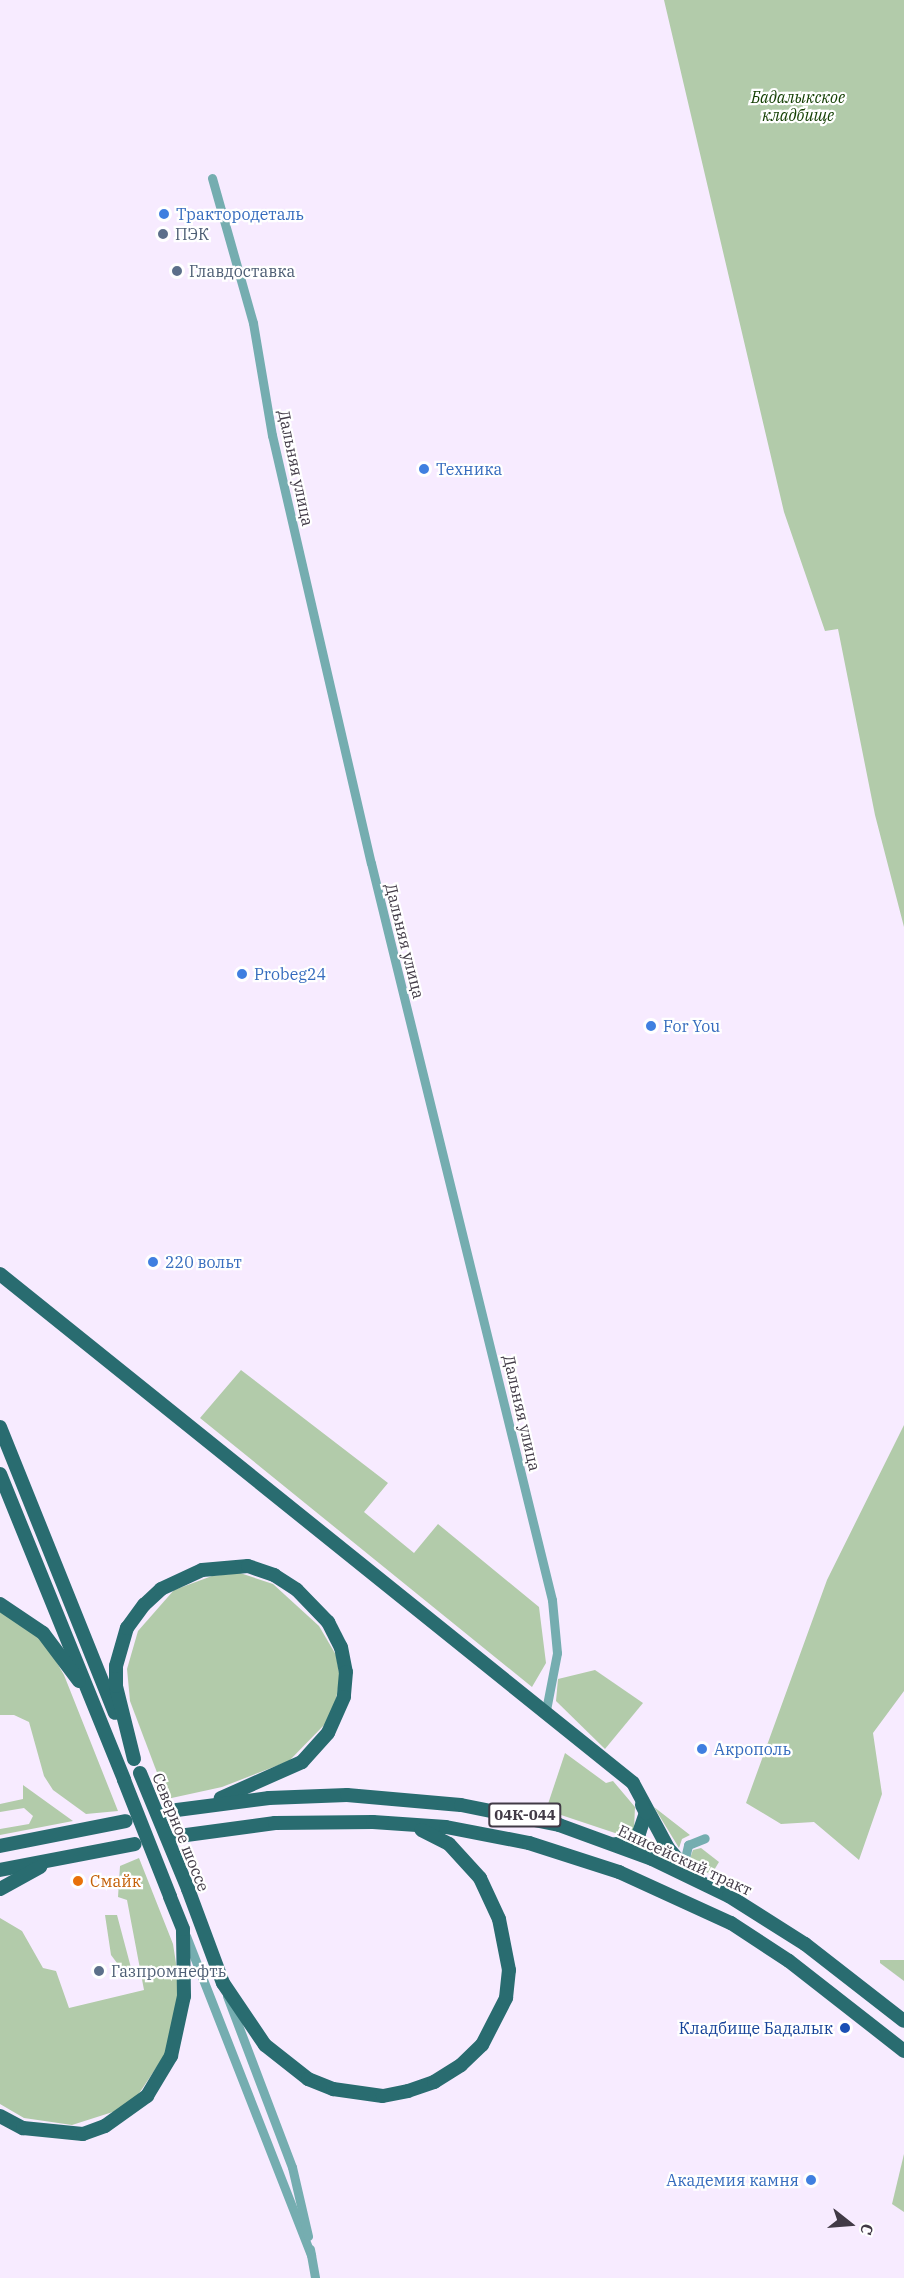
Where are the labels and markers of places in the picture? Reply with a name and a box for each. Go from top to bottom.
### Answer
place label: Трактородеталь [176,204,304,224]
marker: Трактородеталь [157,207,171,221]
place label: ПЭК [175,224,209,244]
marker: ПЭК [156,227,170,241]
place label: Главдоставка [189,261,295,281]
marker: Главдоставка [170,264,184,278]
place label: Техника [436,459,502,479]
marker: Техника [417,462,431,476]
place label: Probeg24 [254,964,326,984]
marker: Probeg24 [235,967,249,981]
place label: For You [663,1016,720,1036]
marker: For You [644,1019,658,1033]
place label: 220 вольт [165,1252,242,1272]
marker: 220 вольт [146,1255,160,1269]
place label: Акрополь [714,1739,791,1759]
marker: Акрополь [695,1742,709,1756]
place label: Смайк [90,1871,141,1891]
marker: Смайк [71,1874,85,1888]
place label: Газпромнефть [111,1961,226,1981]
marker: Газпромнефть [92,1964,106,1978]
place label: Кладбище Бадалык [679,2018,833,2038]
marker: Кладбище Бадалык [838,2021,852,2035]
place label: Академия камня [666,2170,799,2190]
marker: Академия камня [804,2173,818,2187]

